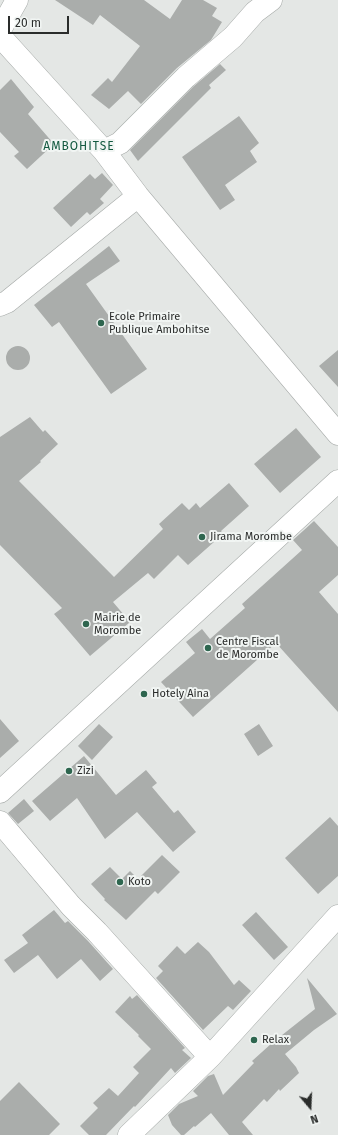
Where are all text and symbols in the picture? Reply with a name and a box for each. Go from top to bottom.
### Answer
scale bar [10,8,71,34]
text: 20 m [15,16,41,30]
district label: AMBOHITSE [43,140,115,154]
place label: Ecole Primaire Publique Ambohitse [109,310,210,336]
marker: Ecole Primaire Publique Ambohitse [96,318,106,328]
place label: Jirama Morombe [210,530,292,544]
marker: Jirama Morombe [197,532,207,542]
place label: Mairie de Morombe [94,611,141,637]
marker: Mairie de Morombe [81,619,91,629]
place label: Centre Fiscal de Morombe [216,635,279,661]
marker: Centre Fiscal de Morombe [203,643,213,653]
place label: Hotely Aina [152,687,209,701]
marker: Hotely Aina [139,689,149,699]
place label: Zizi [77,764,94,778]
marker: Zizi [64,766,74,776]
place label: Koto [128,875,151,889]
marker: Koto [115,877,125,887]
place label: Relax [262,1033,289,1047]
marker: Relax [249,1035,259,1045]
north arrow [290,1087,330,1127]
text: N [309,1111,320,1126]

